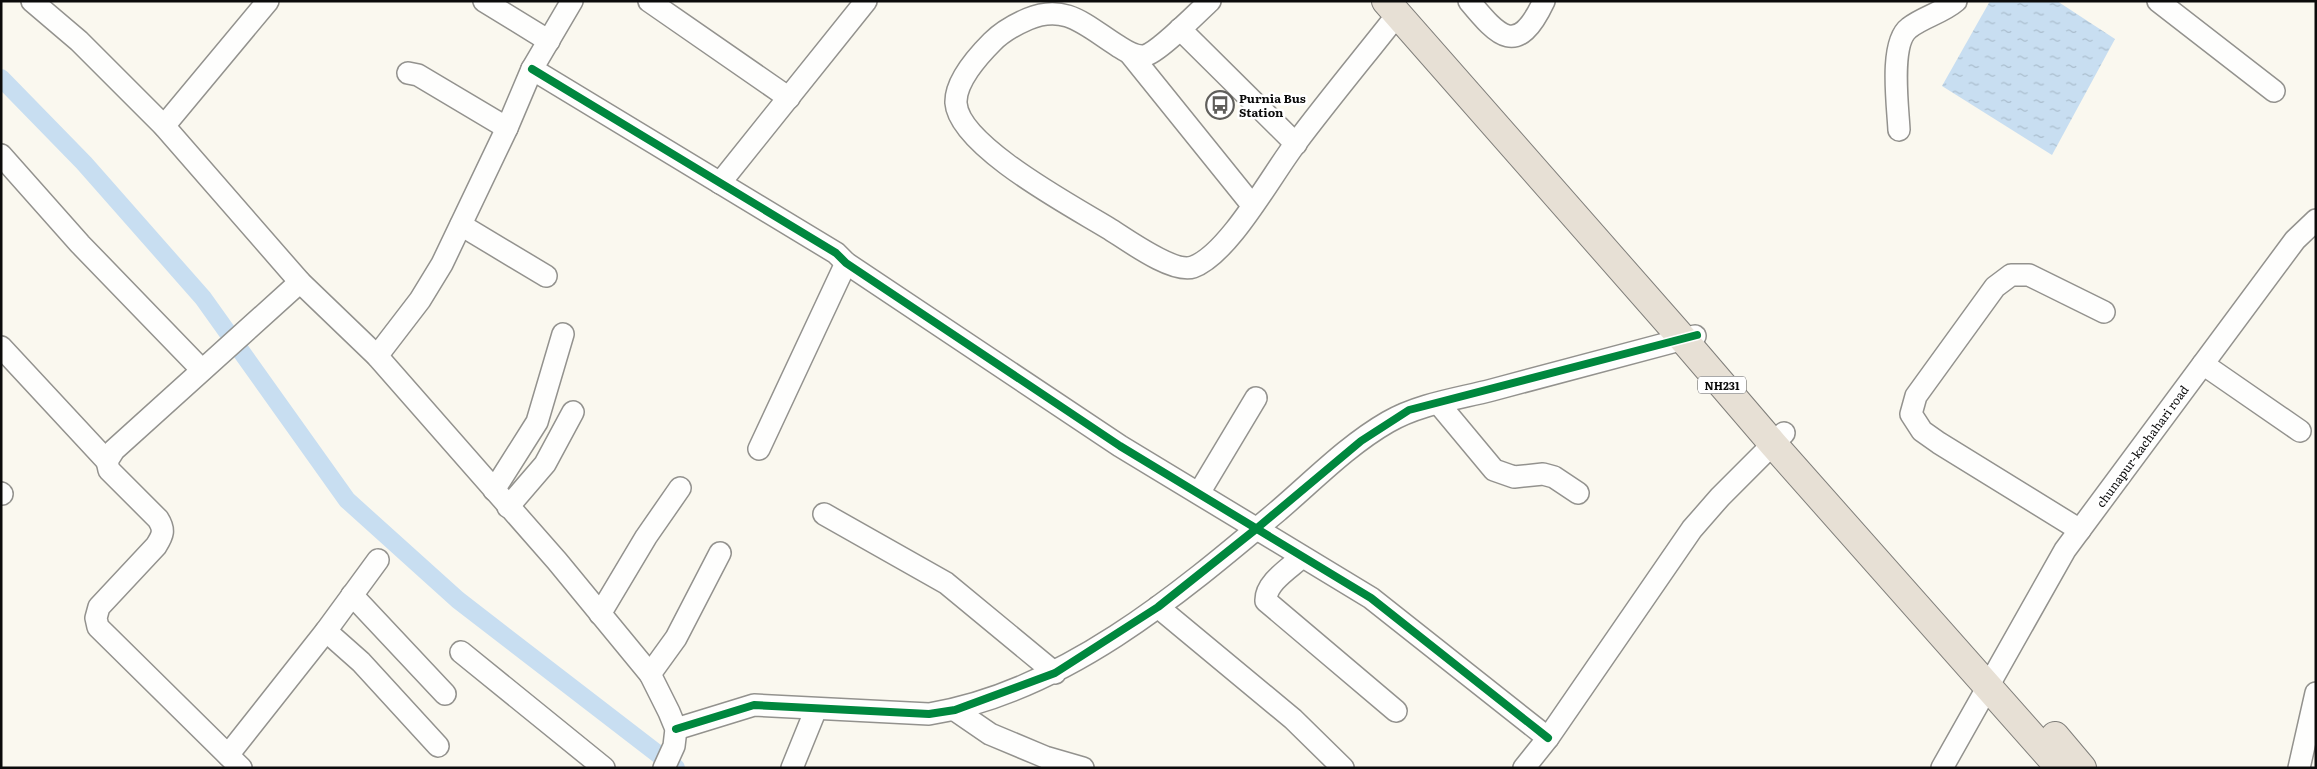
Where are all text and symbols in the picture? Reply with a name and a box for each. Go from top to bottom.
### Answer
place label: Purnia Bus Station [1239,89,1306,121]
bus stop icon: Purnia Bus Station [1205,90,1235,120]
road number: NH231 [1698,376,1746,394]
street label: chunapur-kachahari road [2092,381,2193,511]

